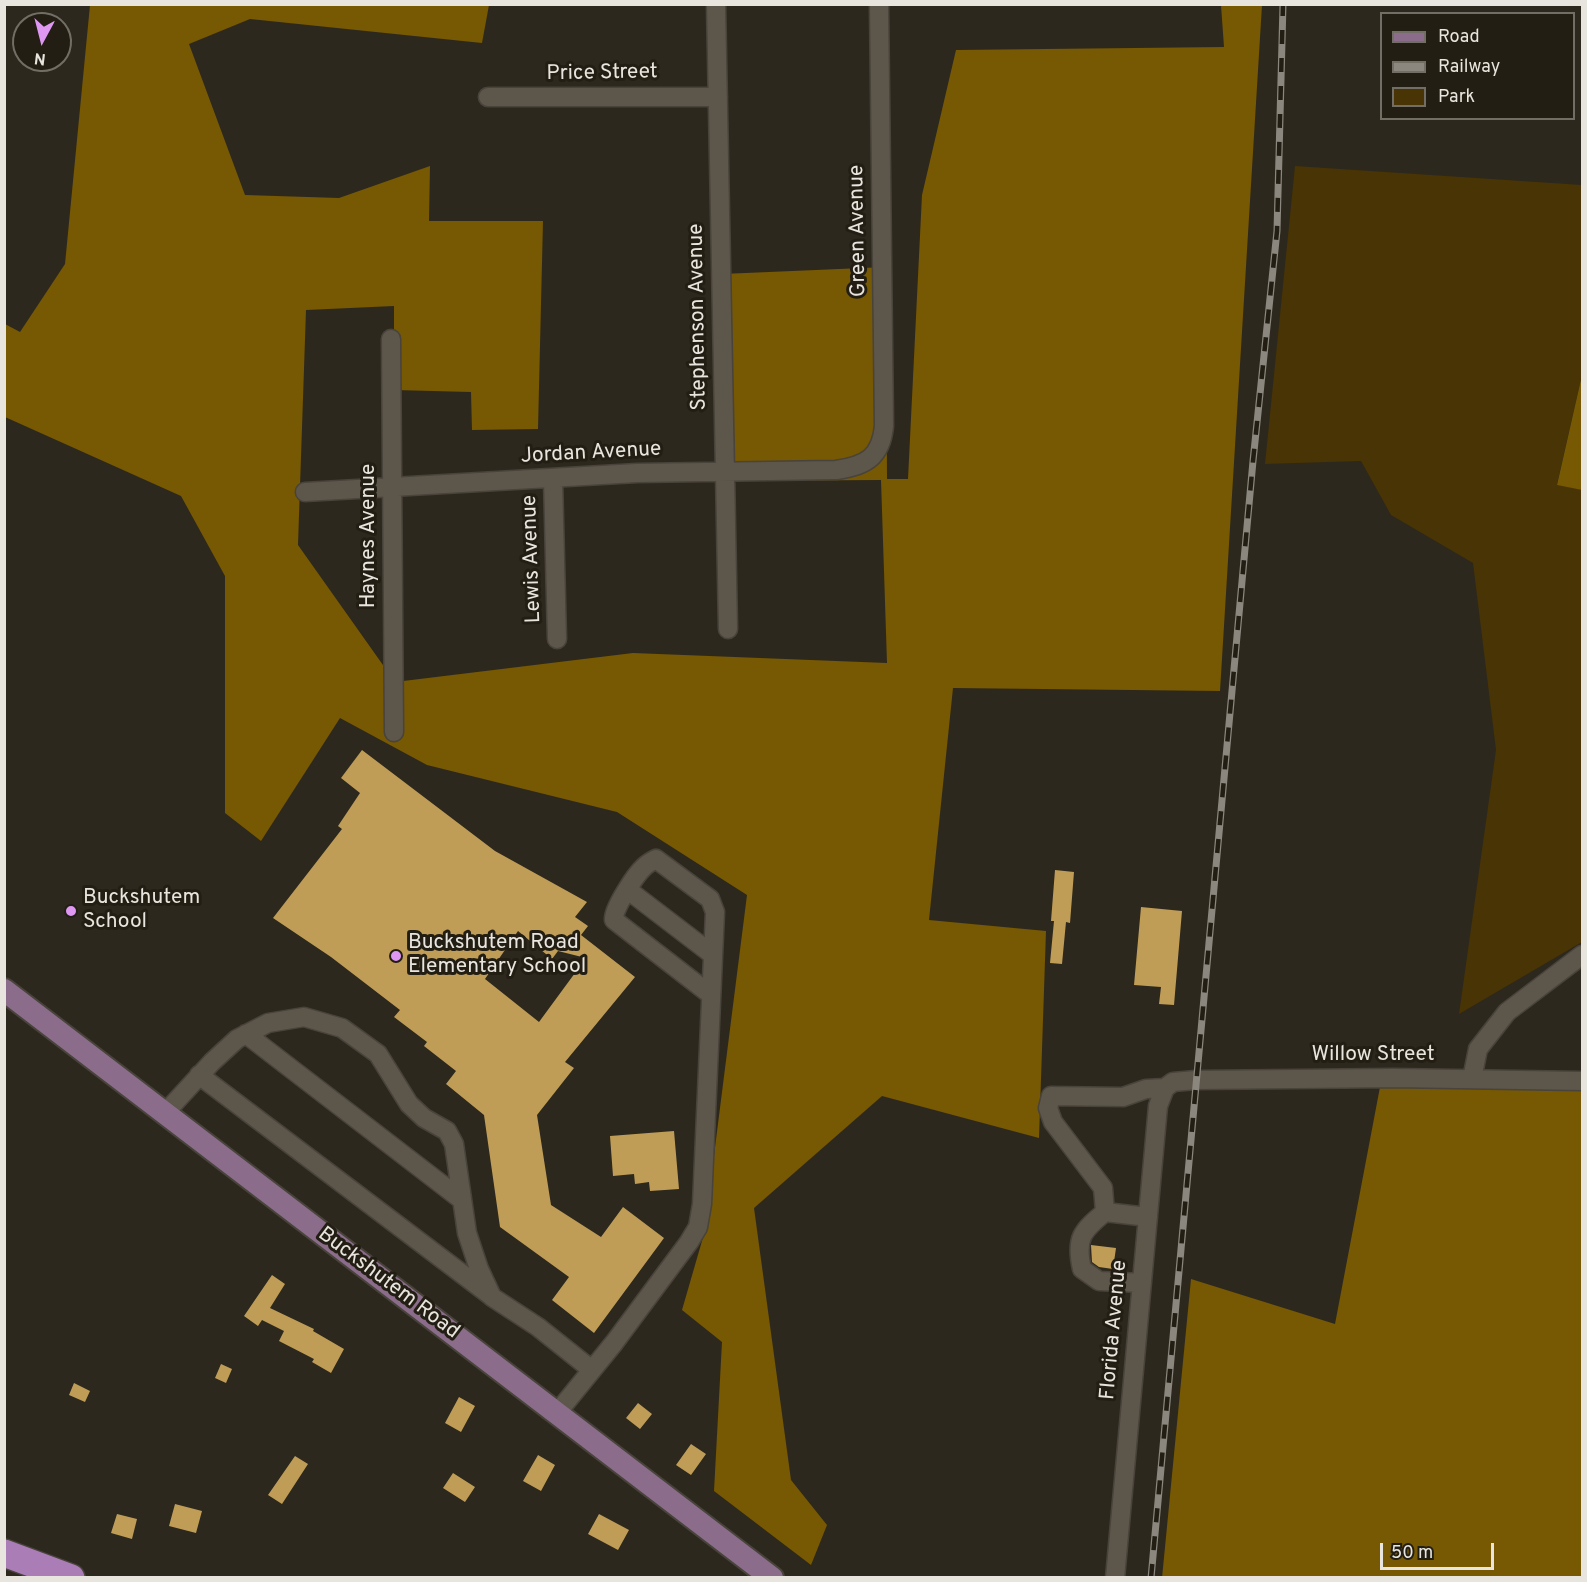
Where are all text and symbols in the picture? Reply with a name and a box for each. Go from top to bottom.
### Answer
north arrow [12,12,72,72]
legend [1380,12,1575,120]
text: Road [1438,26,1480,49]
text: N [33,47,47,69]
text: Railway [1438,56,1500,79]
street label: Price Street [546,60,658,88]
text: Park [1438,86,1475,109]
street label: Green Avenue [845,165,873,297]
street label: Stephenson Avenue [685,223,713,411]
street label: Jordan Avenue [520,438,662,470]
street label: Haynes Avenue [357,464,383,608]
street label: Lewis Avenue [518,495,548,623]
place label: Buckshutem School [83,886,200,936]
marker: Buckshutem School [64,904,78,918]
place label: Buckshutem Road Elementary School [408,931,586,981]
marker: Buckshutem Road Elementary School [389,949,403,963]
street label: Willow Street [1311,1043,1435,1069]
street label: Buckshutem Road [312,1223,464,1345]
street label: Florida Avenue [1096,1259,1134,1401]
scale bar [1383,1531,1497,1569]
text: 50 m [1391,1542,1433,1565]

